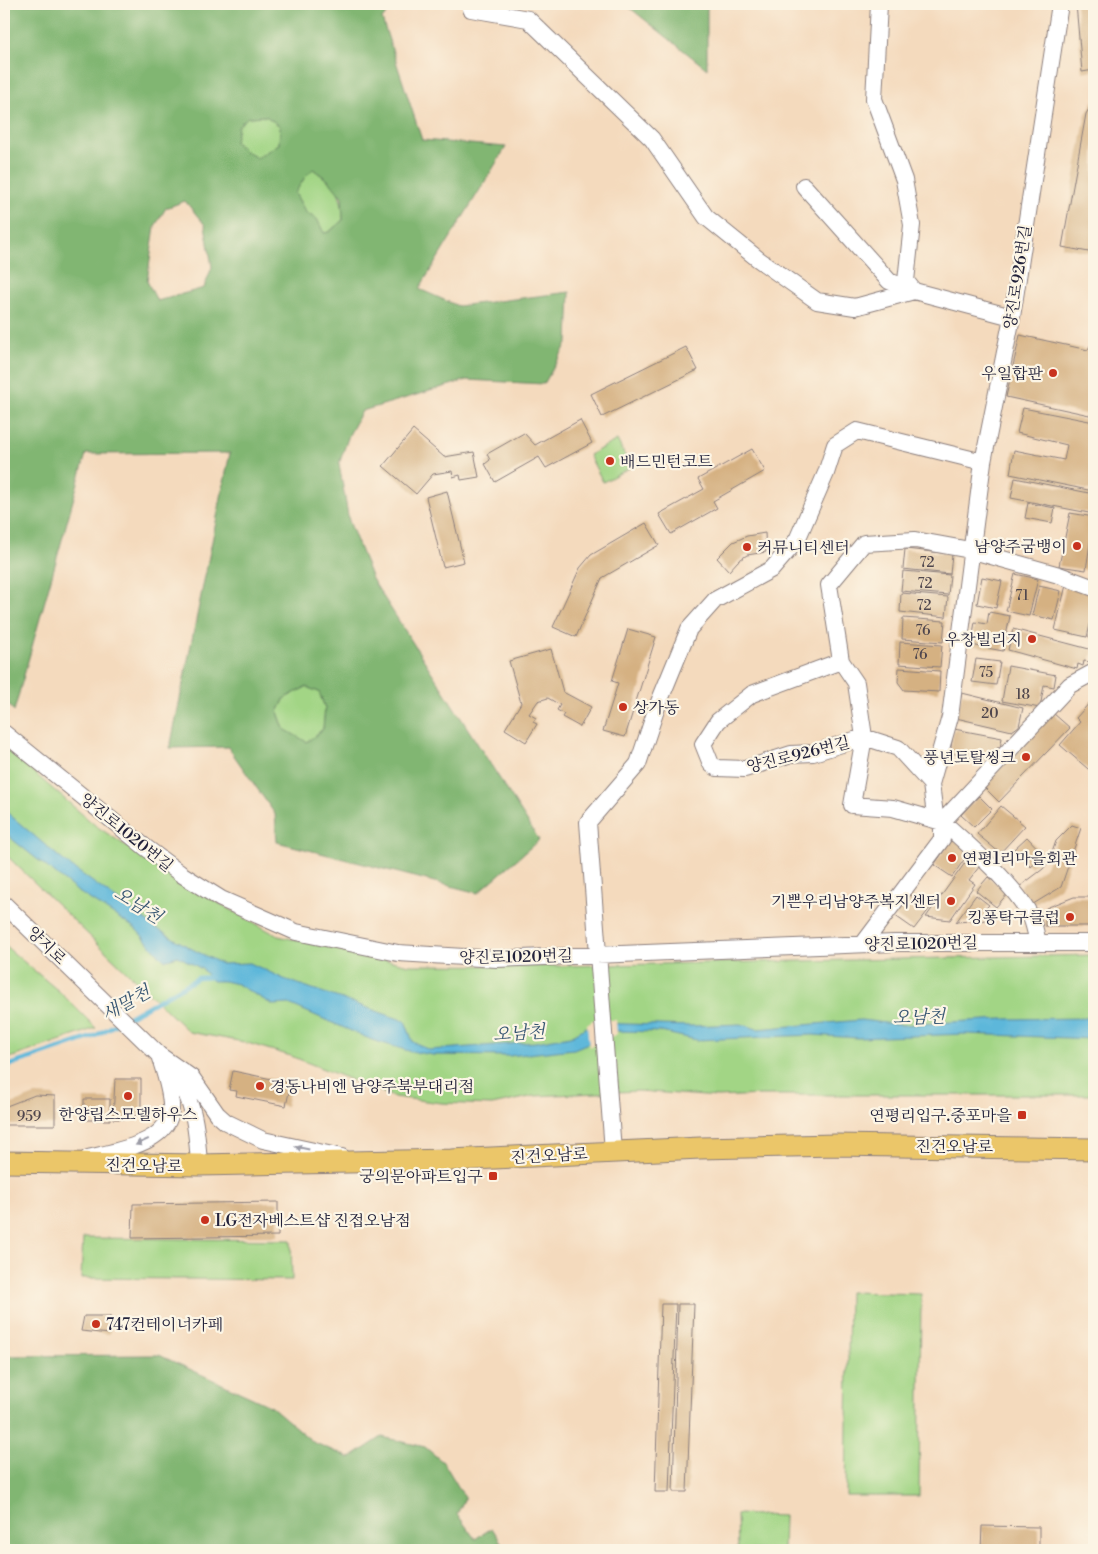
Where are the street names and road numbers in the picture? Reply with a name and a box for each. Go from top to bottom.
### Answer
street label: 양진로926번길 [1000,223,1036,331]
street label: 양진로926번길 [744,732,852,777]
street label: 양진로1020번길 [76,789,177,876]
street label: 양지로 [23,922,70,969]
street label: 양진로1020번길 [864,933,978,955]
street label: 양진로1020번길 [459,946,573,968]
street label: 진건오남로 [915,1137,993,1157]
street label: 진건오남로 [510,1144,589,1168]
street label: 진건오남로 [105,1155,183,1177]

